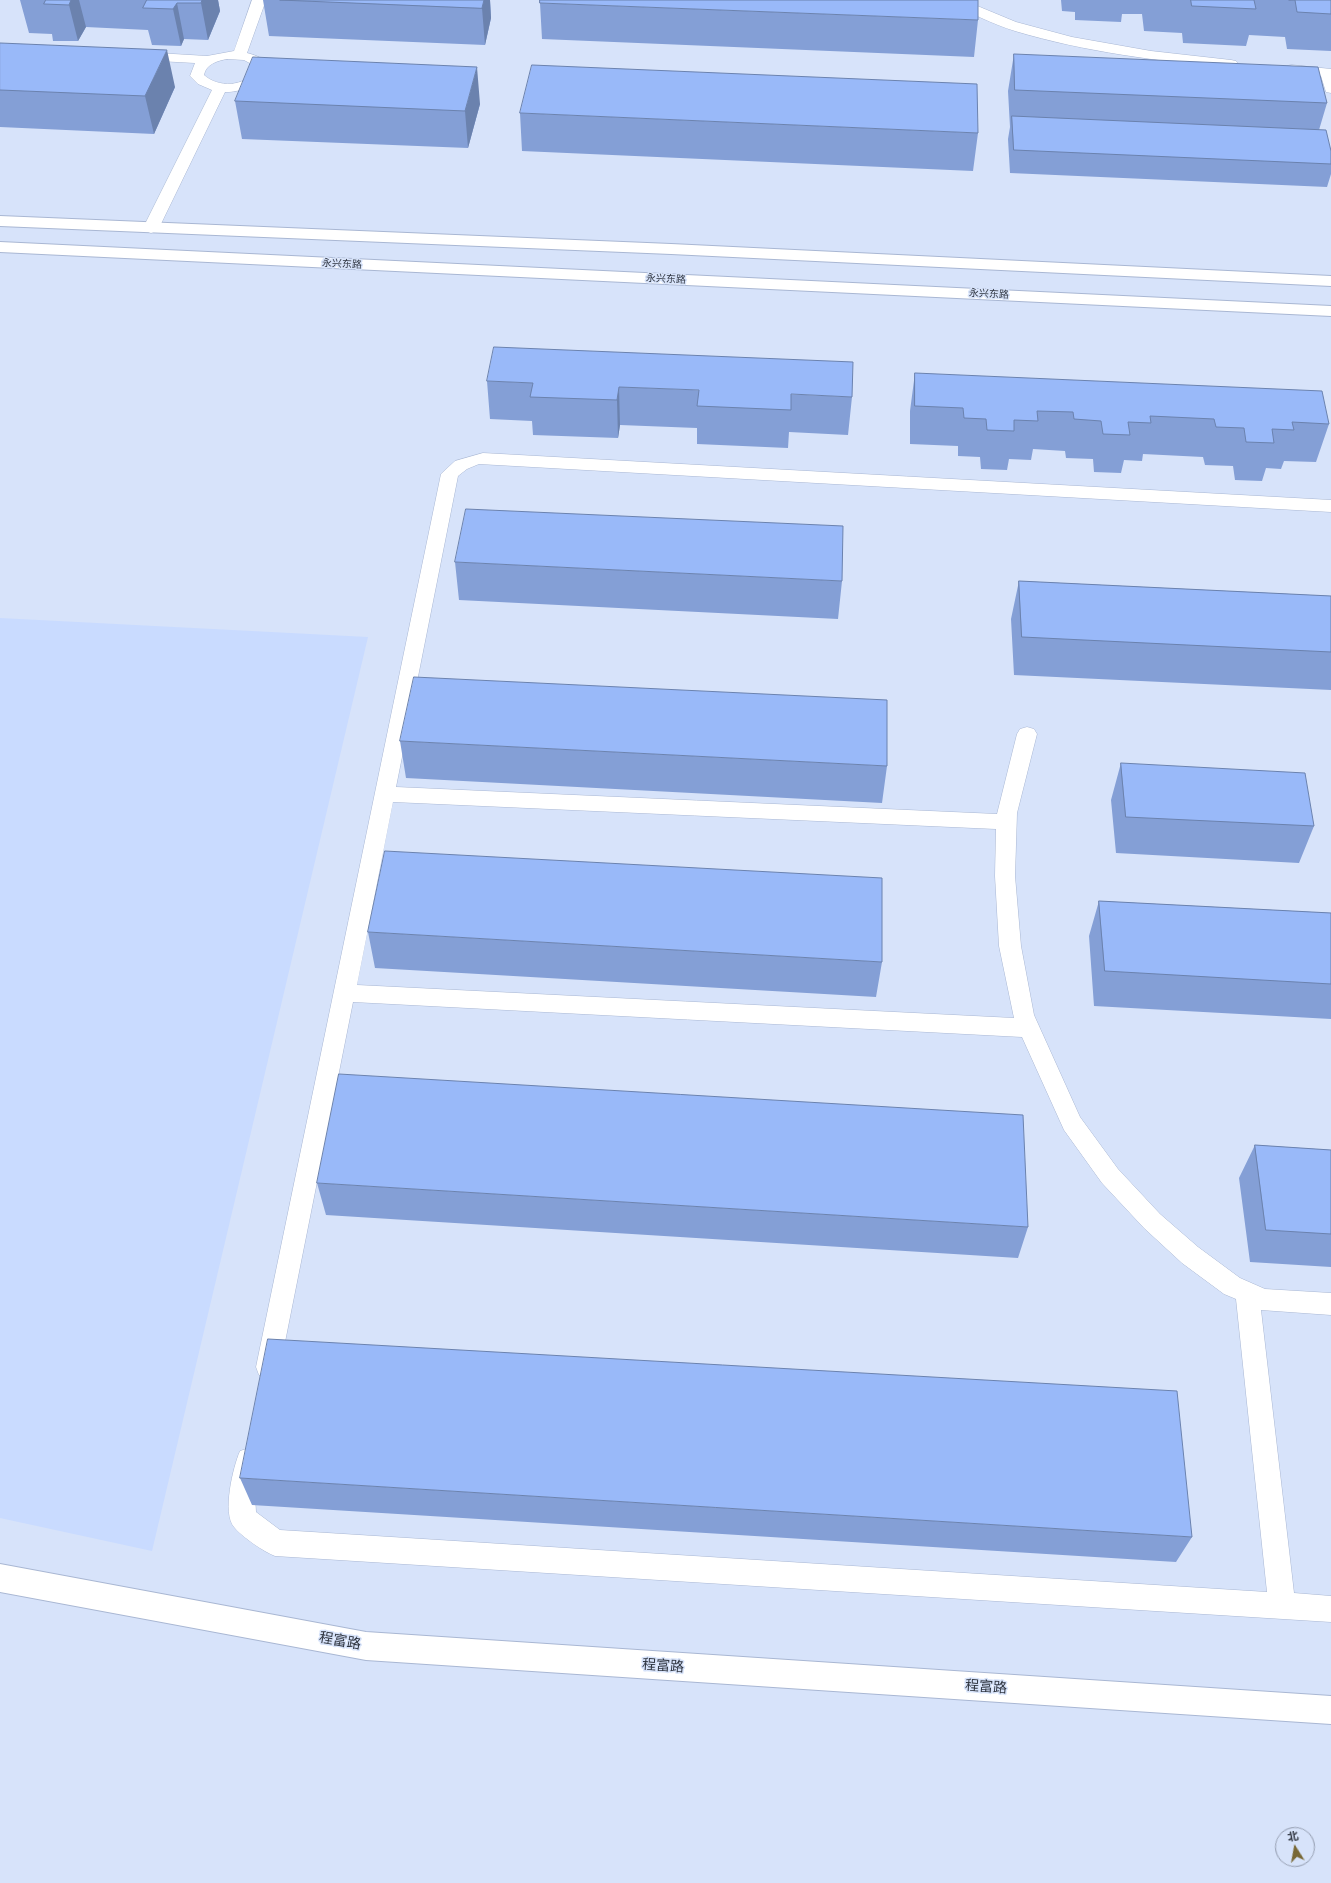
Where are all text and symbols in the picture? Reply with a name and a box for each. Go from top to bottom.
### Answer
street label: 永兴东路 [322,257,362,271]
street label: 永兴东路 [646,272,686,286]
street label: 永兴东路 [969,287,1009,301]
street label: 程富路 [318,1629,362,1653]
street label: 程富路 [641,1656,685,1676]
street label: 程富路 [964,1677,1008,1697]
north arrow [1275,1827,1315,1867]
text: 北 [1286,1829,1299,1843]

